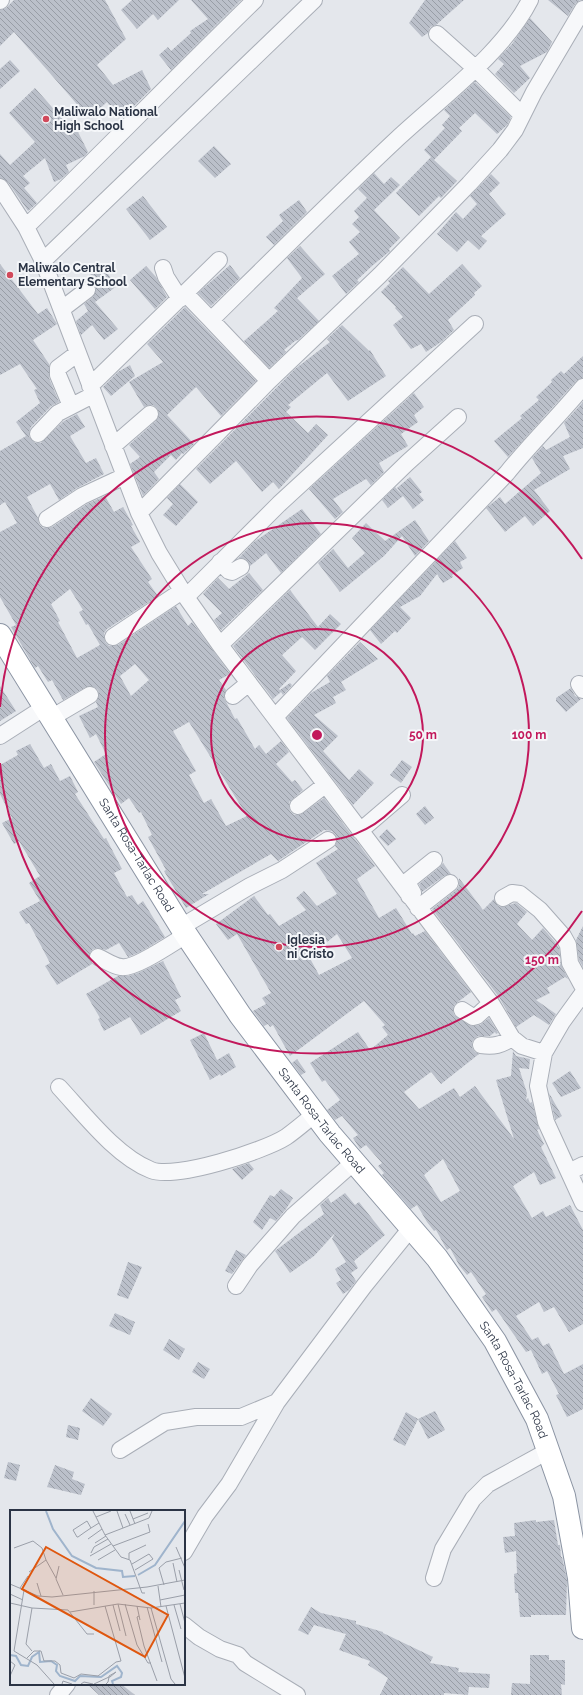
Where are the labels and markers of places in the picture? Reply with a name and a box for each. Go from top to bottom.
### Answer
place label: Maliwalo National High School [54,105,158,133]
marker: Maliwalo National High School [41,114,51,124]
place label: Maliwalo Central Elementary School [18,261,127,289]
marker: Maliwalo Central Elementary School [5,270,15,280]
centre of rings [310,728,324,742]
place label: Iglesia ni Cristo [287,933,334,961]
marker: Iglesia ni Cristo [274,942,284,952]

